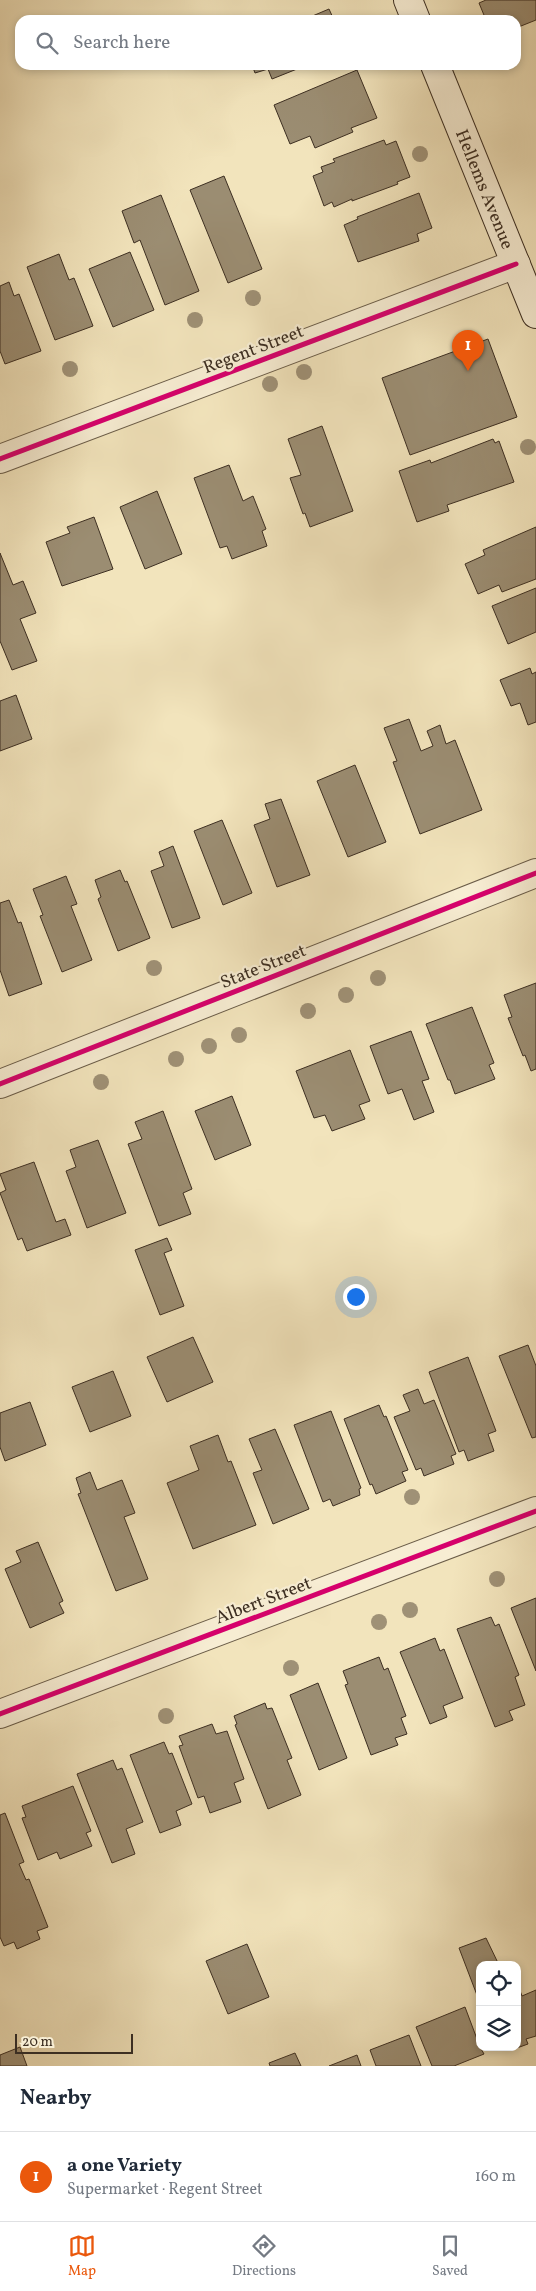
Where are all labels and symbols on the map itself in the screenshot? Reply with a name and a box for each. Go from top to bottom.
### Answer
street label: Hellems Avenue [448,126,519,253]
street label: Regent Street [200,320,308,381]
pin: 1 [452,330,484,371]
street label: State Street [217,939,310,996]
your location [343,1284,369,1310]
street label: Albert Street [212,1572,315,1631]
scale bar [15,2031,132,2054]

